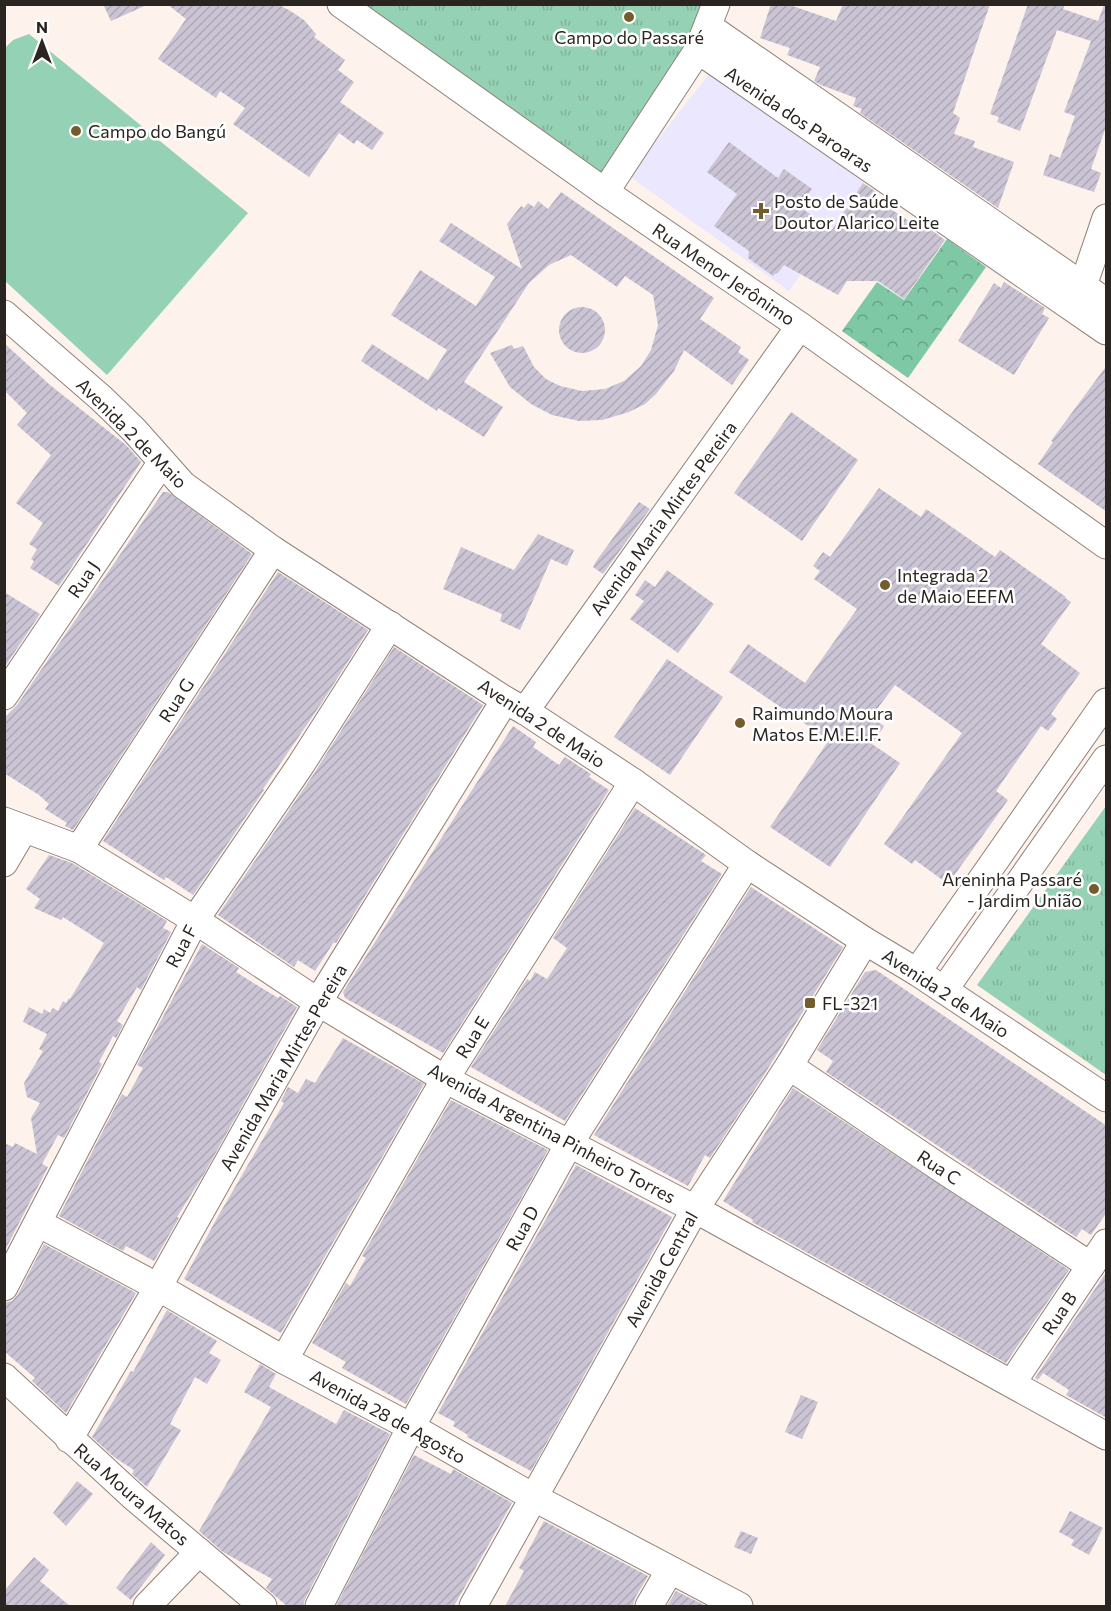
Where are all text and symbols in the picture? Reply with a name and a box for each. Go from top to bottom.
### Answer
marker: Campo do Passaré [622,10,636,24]
north arrow [12,12,72,72]
text: N [36,17,48,36]
place label: Campo do Passaré [554,26,704,48]
street label: Avenida dos Paroaras [721,61,877,177]
place label: Campo do Bangú [88,120,226,142]
marker: Campo do Bangú [69,124,83,138]
place label: Posto de Saúde Doutor Alarico Leite [774,190,939,233]
marker: Posto de Saúde Doutor Alarico Leite [752,202,770,220]
street label: Rua Menor Jerônimo [649,218,799,330]
street label: Avenida 2 de Maio [72,373,192,493]
street label: Avenida Maria Mirtes Pereira [585,417,741,619]
street label: Rua J [63,556,103,602]
place label: Integrada 2 de Maio EEFM [897,564,1015,607]
marker: Integrada 2 de Maio EEFM [878,578,892,592]
street label: Rua G [154,674,198,726]
street label: Avenida 2 de Maio [474,674,610,772]
place label: Raimundo Moura Matos E.M.E.I.F. [752,702,893,745]
marker: Raimundo Moura Matos E.M.E.I.F. [733,716,747,730]
place label: Areninha Passaré - Jardim União [942,868,1082,911]
marker: Areninha Passaré - Jardim União [1087,882,1101,896]
street label: Rua F [161,921,201,971]
street label: Avenida 2 de Maio [878,944,1014,1042]
street label: Avenida Maria Mirtes Pereira [215,960,351,1174]
place label: FL-321 [822,992,878,1014]
marker: FL-321 [803,996,817,1010]
street label: Rua E [451,1012,493,1062]
street label: Avenida Argentina Pinheiro Torres [425,1058,679,1208]
street label: Rua C [913,1145,965,1189]
street label: Rua D [501,1202,543,1254]
street label: Avenida Central [620,1207,702,1331]
street label: Rua B [1037,1288,1081,1338]
street label: Avenida 28 de Agosto [306,1364,470,1468]
street label: Rua Moura Matos [70,1438,194,1550]

